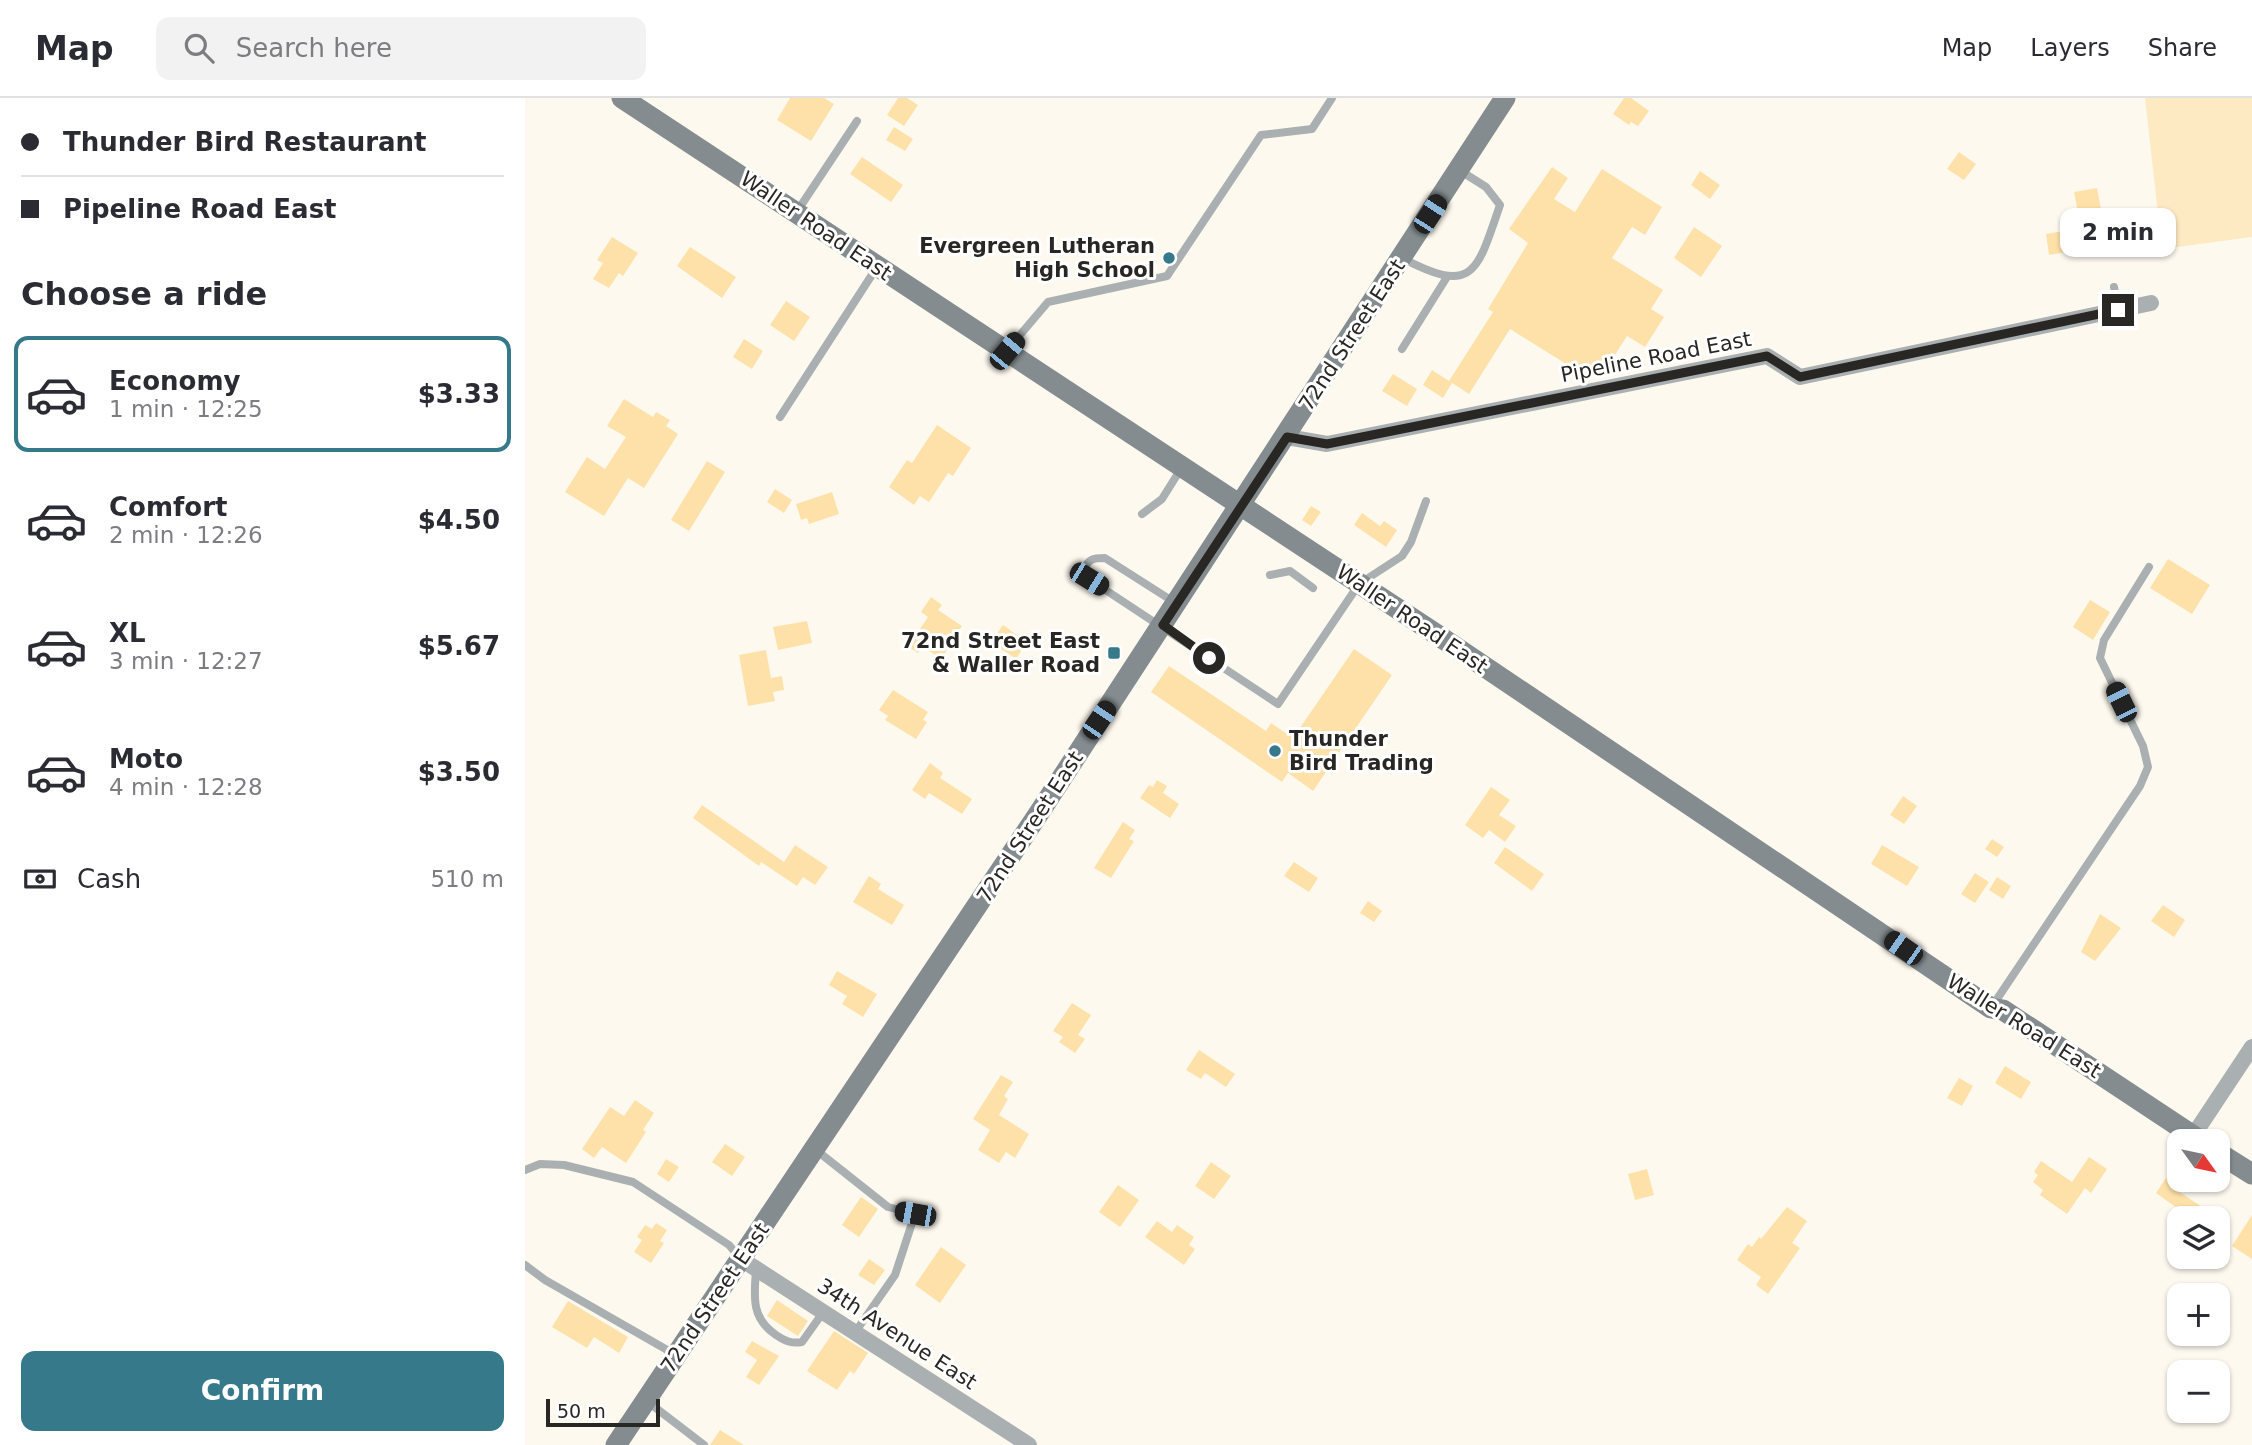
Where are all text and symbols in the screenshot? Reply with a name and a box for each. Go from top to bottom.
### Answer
search box [156,17,646,80]
text: Map [35,29,114,68]
icon: search [180,29,218,67]
text: Search here [236,33,392,63]
text: Map [1942,34,1992,62]
text: Layers [2030,34,2110,62]
text: Share [2148,34,2217,62]
text: Thunder Bird Restaurant [63,127,427,157]
street label: Waller Road East [736,167,896,285]
car [1410,191,1451,237]
text: Pipeline Road East [63,194,337,224]
callout: 2 min [2060,208,2176,258]
text: 2 min [2082,219,2154,245]
place label: Evergreen Lutheran High School [919,234,1155,282]
marker: Evergreen Lutheran High School [1161,250,1177,266]
street label: 72nd Street East [1294,255,1410,415]
text: Choose a ride [21,275,267,313]
route end [2102,294,2134,326]
street label: Pipeline Road East [1559,327,1753,387]
car [986,328,1029,374]
icon: car [25,363,88,426]
text: Economy [109,366,240,396]
text: $3.33 [418,379,500,409]
text: 1 min · 12:25 [109,396,263,422]
icon: car [25,489,88,552]
text: Comfort [109,492,227,522]
text: $4.50 [418,505,500,535]
text: 2 min · 12:26 [109,522,263,548]
car [1066,559,1113,599]
street label: Waller Road East [1332,560,1492,678]
icon: car [25,615,88,678]
text: XL [109,618,146,648]
place label: 72nd Street East & Waller Road [901,629,1100,677]
text: $5.67 [418,631,500,661]
route start [1193,642,1225,674]
marker: 72nd Street East & Waller Road [1106,645,1122,661]
text: 3 min · 12:27 [109,648,263,674]
car [2103,679,2140,725]
car [1079,697,1120,743]
place label: Thunder Bird Trading [1289,727,1434,775]
icon: car [25,741,88,804]
marker: Thunder Bird Trading [1267,743,1283,759]
text: Moto [109,744,183,774]
street label: 72nd Street East [972,747,1088,907]
text: $3.50 [418,757,500,787]
text: 4 min · 12:28 [109,774,263,800]
icon: cash [21,860,59,898]
text: Cash [77,864,141,894]
text: 510 m [430,866,504,892]
car [1880,927,1927,969]
street label: Waller Road East [1943,969,2105,1083]
north arrow [2167,1129,2229,1192]
map controls [2167,1129,2230,1423]
car [893,1200,938,1228]
button: layers [2167,1206,2230,1269]
street label: 72nd Street East [656,1218,774,1378]
street label: 34th Avenue East [813,1274,981,1394]
button: + [2167,1283,2230,1346]
button: Confirm [21,1351,504,1431]
button: − [2167,1360,2230,1423]
scale bar [546,1396,660,1428]
text: 50 m [557,1400,606,1422]

